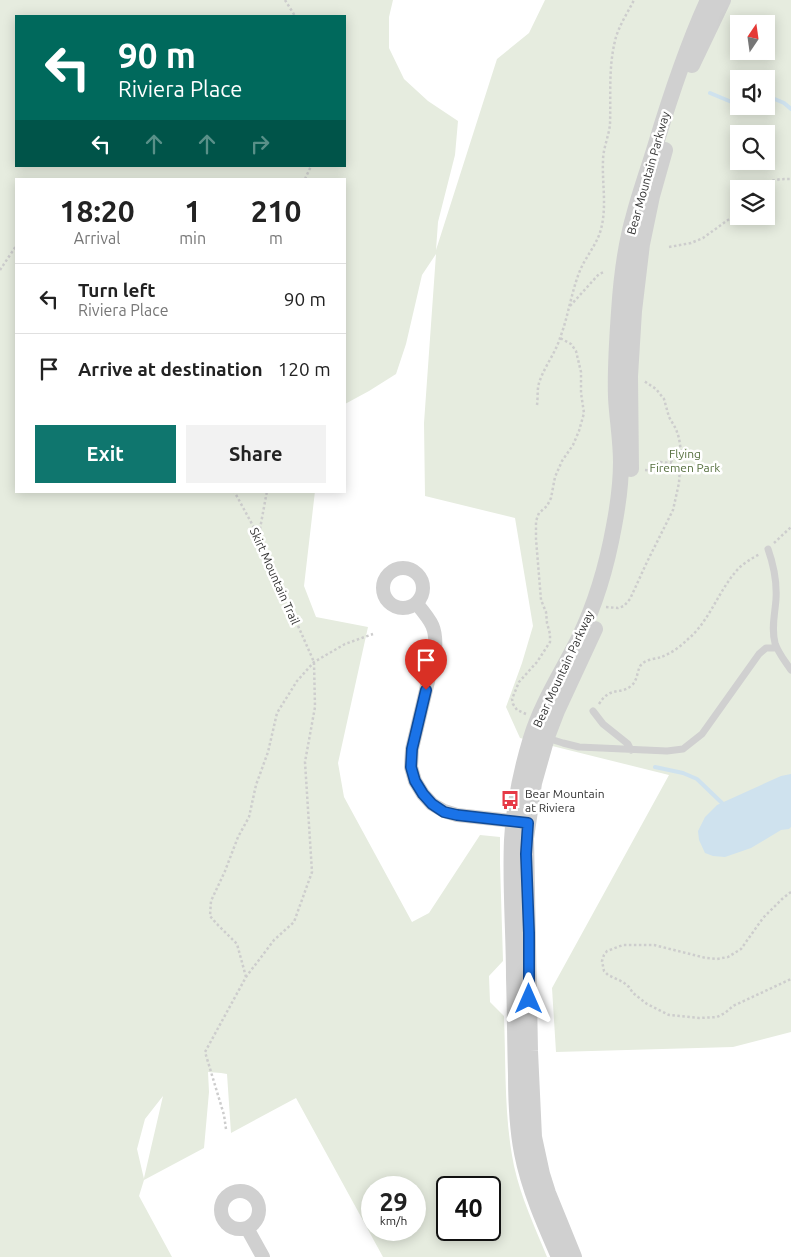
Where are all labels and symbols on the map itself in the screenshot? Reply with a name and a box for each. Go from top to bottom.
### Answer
north arrow [730,15,775,60]
street label: Bear Mountain Parkway [624,110,672,236]
park label: Flying Firemen Park [650,447,720,474]
street label: Skirt Mountain Trail [248,525,302,627]
street label: Bear Mountain Parkway [530,608,596,729]
pin [405,639,447,690]
place label: Bear Mountain at Riviera [525,787,605,814]
bus stop icon: Bear Mountain at Riviera [499,789,521,811]
position arrow [502,972,554,1024]
speed limit sign: 40 [436,1176,501,1241]

